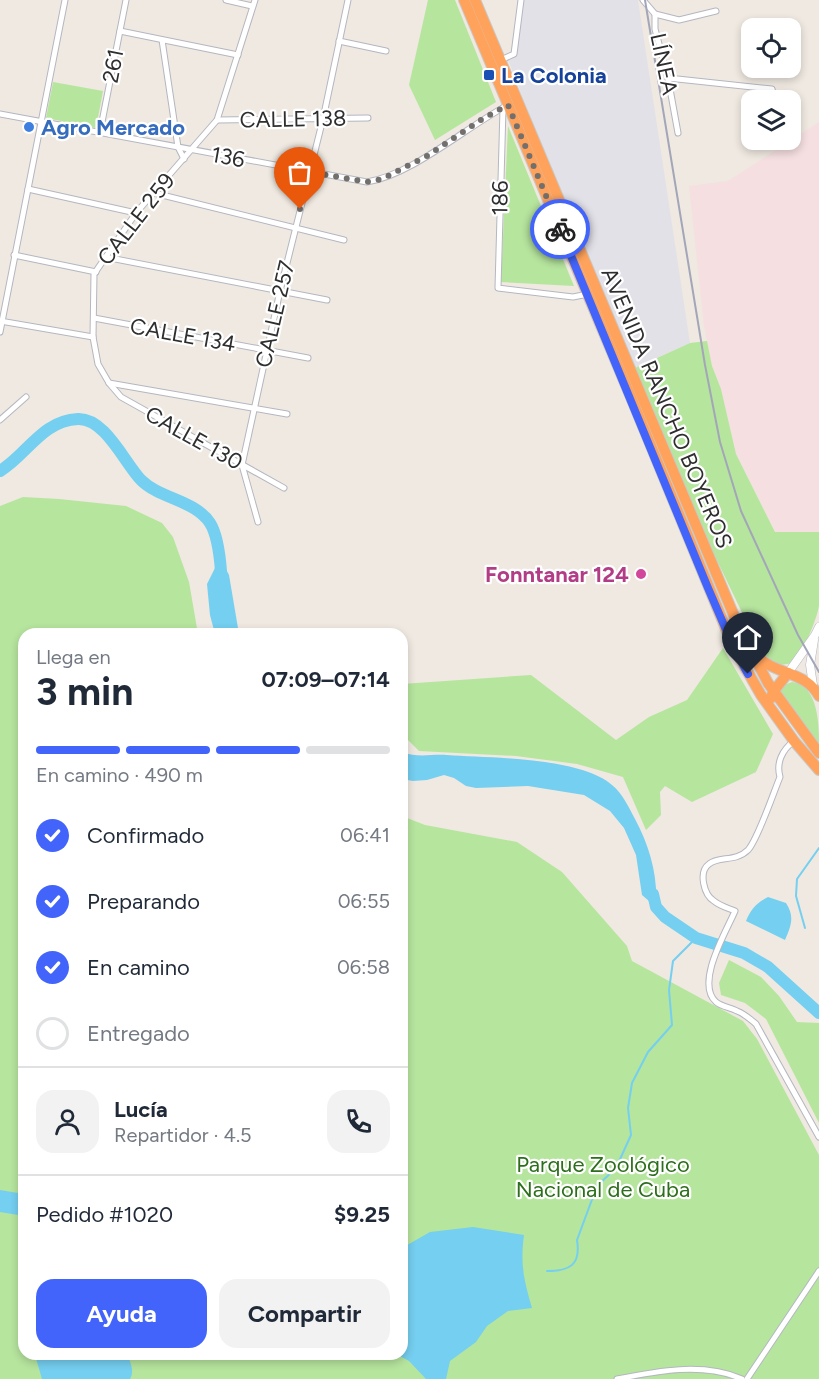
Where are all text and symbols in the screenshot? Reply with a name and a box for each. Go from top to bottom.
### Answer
map controls [741,18,801,150]
button: locate [741,18,801,78]
street label: LÍNEA [644,31,684,97]
street label: 261 [97,47,129,85]
place label: La Colonia [501,62,607,89]
marker: La Colonia [482,68,496,82]
button: layers [741,90,801,150]
street label: CALLE 138 [239,105,347,133]
place label: Agro Mercado [41,114,185,141]
marker: Agro Mercado [22,120,36,134]
street label: 136 [209,141,247,173]
pin [274,147,325,209]
icon: bag [283,156,316,189]
street label: CALLE 259 [92,168,180,270]
street label: 186 [486,180,514,216]
courier [530,199,590,259]
icon: bike [544,213,577,246]
street label: CALLE 257 [250,258,300,370]
street label: AVENIDA RANCHO BOYEROS [596,264,738,552]
street label: CALLE 134 [128,312,238,358]
street label: CALLE 130 [141,400,247,476]
place label: Fonntanar 124 [485,561,629,588]
marker: Fonntanar 124 [634,567,648,581]
pin [722,612,773,674]
icon: home [731,621,764,654]
text: Llega en [36,645,111,669]
text: 07:09–07:14 [261,666,390,693]
text: 3 min [36,668,133,715]
text: En camino · 490 m [36,763,203,787]
icon: check [36,819,69,852]
text: Confirmado [87,822,204,849]
text: 06:41 [340,823,390,847]
icon: check [36,885,69,918]
text: Preparando [87,888,200,915]
text: 06:55 [338,889,390,913]
icon: check [36,951,69,984]
text: En camino [87,954,190,981]
text: 06:58 [337,955,390,979]
text: Entregado [87,1020,190,1047]
button: person [36,1090,99,1153]
button: phone [327,1090,390,1153]
text: Lucía [114,1096,168,1123]
text: Repartidor · 4.5 [114,1123,252,1147]
park label: Parque Zoológico Nacional de Cuba [516,1151,690,1203]
text: Pedido #1020 [36,1201,173,1228]
text: $9.25 [334,1201,390,1228]
button: Ayuda [36,1279,207,1348]
button: Compartir [219,1279,390,1348]

